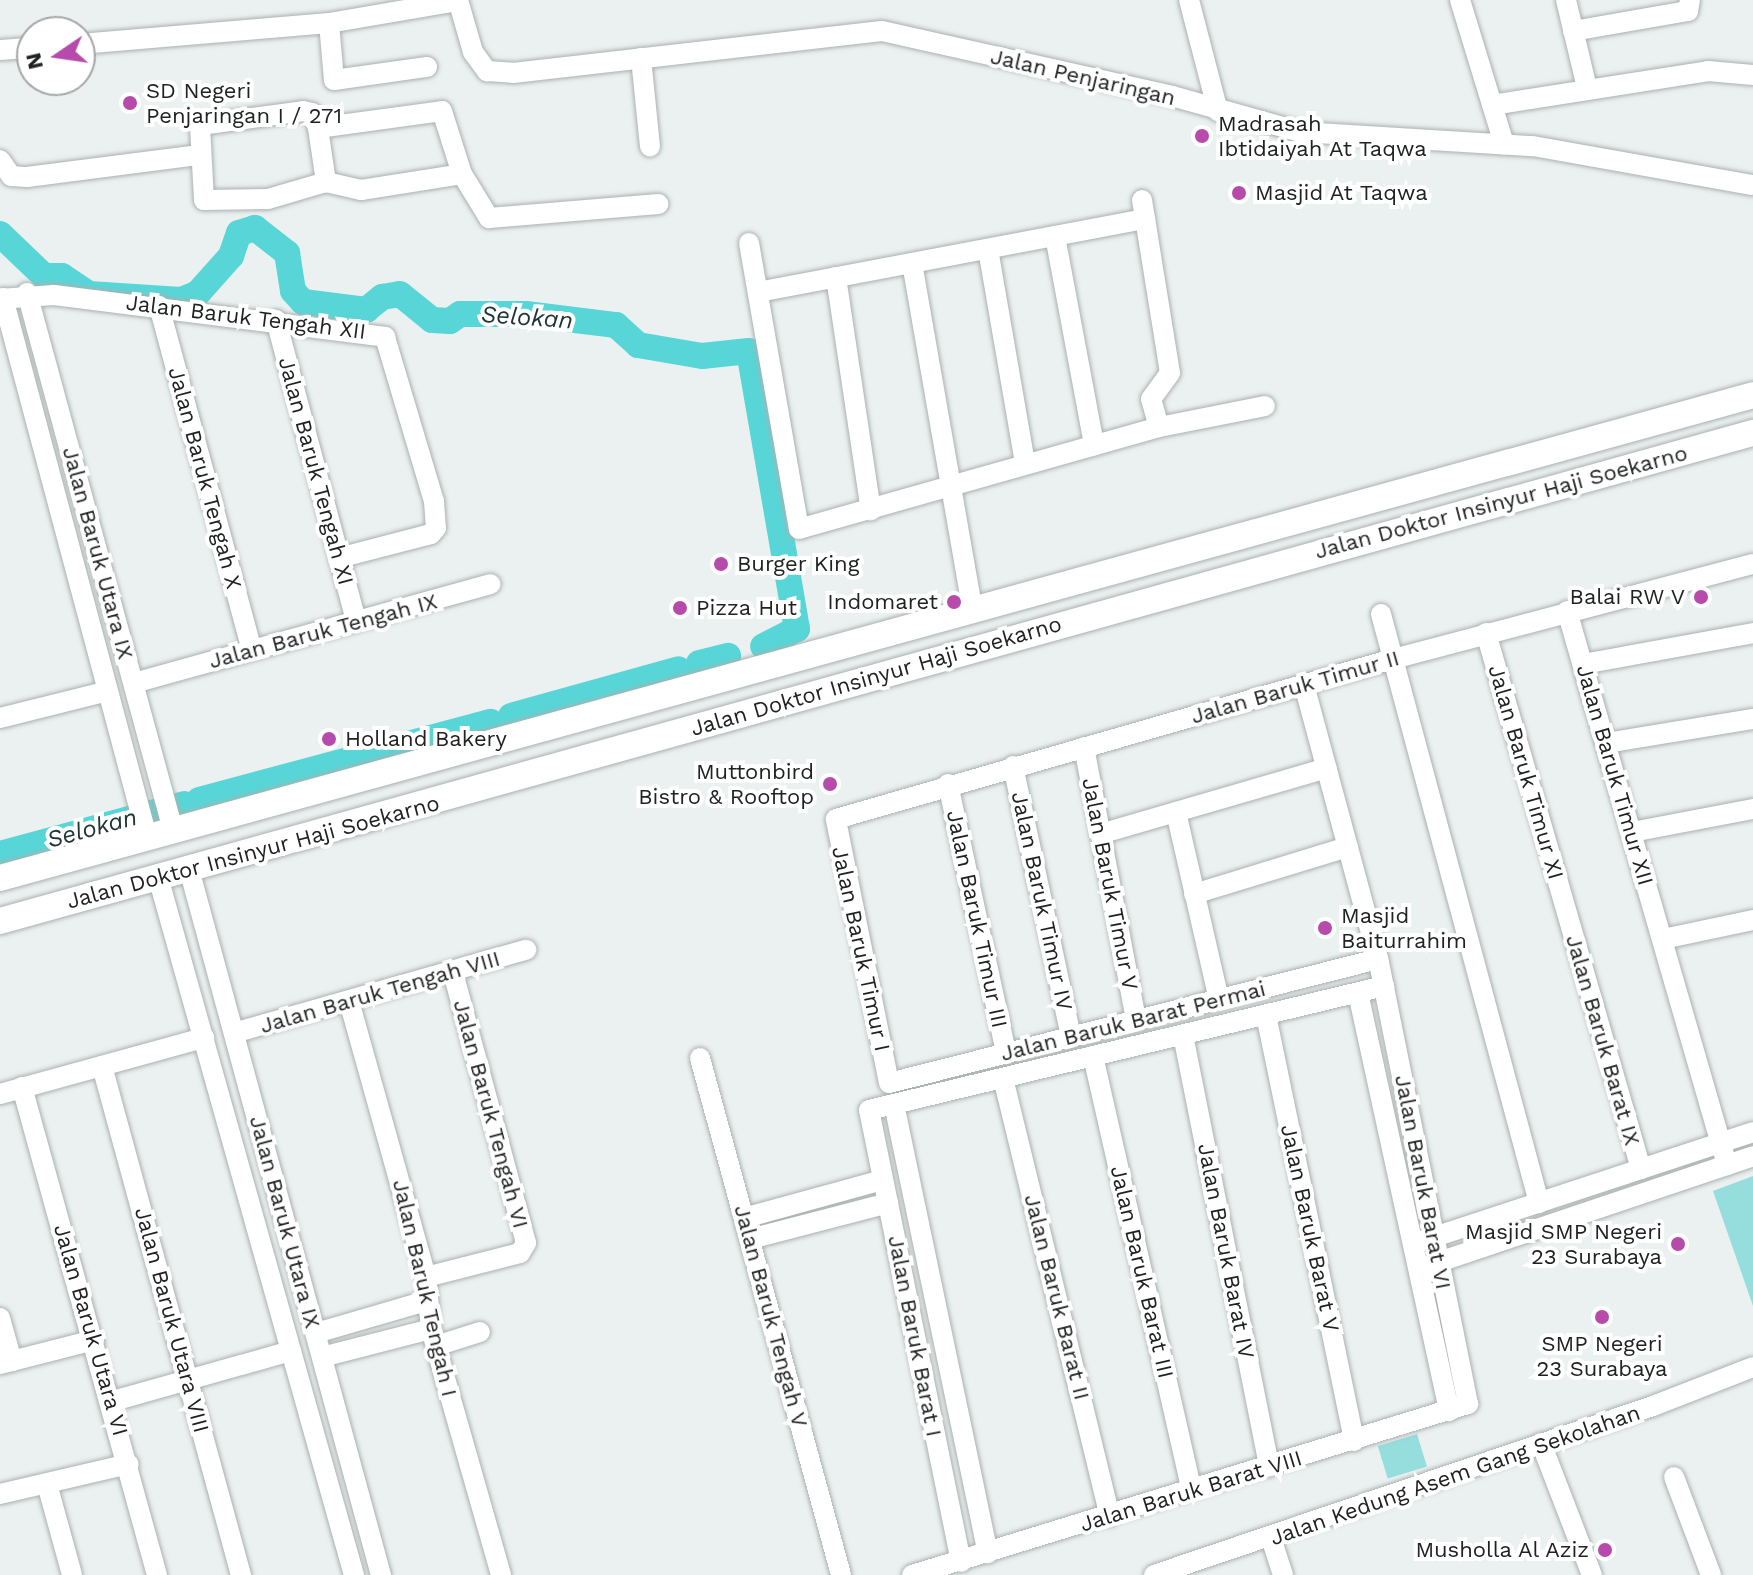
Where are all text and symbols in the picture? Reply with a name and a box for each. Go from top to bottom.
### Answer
north arrow [16,16,96,96]
street label: Jalan Penjaringan [988,43,1178,111]
text: N [20,50,48,72]
place label: SD Negeri Penjaringan I / 271 [146,77,342,128]
marker: SD Negeri Penjaringan I / 271 [121,94,139,112]
place label: Madrasah Ibtidaiyah At Taqwa [1218,110,1428,162]
marker: Madrasah Ibtidaiyah At Taqwa [1193,127,1211,145]
place label: Masjid At Taqwa [1255,180,1429,206]
marker: Masjid At Taqwa [1230,184,1248,202]
street label: Jalan Baruk Tengah XII [124,289,368,345]
water label: Selokan [480,300,574,336]
street label: Jalan Baruk Tengah XI [273,353,359,589]
street label: Jalan Baruk Tengah X [163,364,247,592]
street label: Jalan Doktor Insinyur Haji Soekarno [1311,439,1691,565]
street label: Jalan Baruk Utara IX [57,443,139,663]
place label: Burger King [737,551,860,577]
marker: Burger King [712,555,730,573]
place label: Balai RW V [1568,584,1685,610]
street label: Jalan Baruk Tengah IX [205,588,441,674]
marker: Balai RW V [1692,588,1710,606]
place label: Indomaret [827,589,938,615]
marker: Indomaret [945,593,963,611]
place label: Pizza Hut [696,595,797,621]
marker: Pizza Hut [671,599,689,617]
street label: Jalan Doktor Insinyur Haji Soekarno [687,610,1065,742]
street label: Jalan Baruk Timur II [1187,644,1403,730]
street label: Jalan Baruk Timur XI [1482,661,1570,883]
street label: Jalan Baruk Timur XII [1571,661,1659,889]
place label: Holland Bakery [345,726,507,752]
marker: Holland Bakery [320,730,338,748]
place label: Muttonbird Bistro & Rooftop [638,758,814,810]
street label: Jalan Baruk Timur V [1076,774,1144,994]
marker: Muttonbird Bistro & Rooftop [821,775,839,793]
street label: Jalan Baruk Timur IV [1006,788,1078,1014]
street label: Jalan Doktor Insinyur Haji Soekarno [63,789,443,915]
water label: Selokan [44,803,140,855]
street label: Jalan Baruk Timur III [941,807,1013,1031]
street label: Jalan Baruk Timur I [826,843,896,1055]
place label: Masjid Baiturrahim [1341,902,1467,954]
marker: Masjid Baiturrahim [1316,919,1334,937]
street label: Jalan Baruk Barat IX [1560,932,1646,1148]
street label: Jalan Baruk Tengah VIII [256,945,504,1039]
street label: Jalan Baruk Barat Permai [998,975,1268,1067]
street label: Jalan Baruk Tengah VI [448,996,534,1232]
street label: Jalan Baruk Barat VI [1389,1072,1457,1292]
street label: Jalan Baruk Utara IX [244,1112,326,1332]
street label: Jalan Baruk Barat V [1275,1121,1345,1335]
street label: Jalan Baruk Barat IV [1192,1141,1260,1361]
street label: Jalan Baruk Barat III [1105,1163,1179,1381]
street label: Jalan Baruk Tengah I [387,1176,463,1400]
street label: Jalan Baruk Barat II [1019,1191,1095,1403]
street label: Jalan Baruk Tengah V [728,1201,814,1431]
street label: Jalan Baruk Utara VIII [129,1204,215,1436]
place label: Masjid SMP Negeri 23 Surabaya [1465,1218,1662,1270]
street label: Jalan Baruk Utara VI [48,1220,134,1440]
street label: Jalan Baruk Barat I [882,1233,948,1439]
marker: Masjid SMP Negeri 23 Surabaya [1669,1235,1687,1253]
marker: SMP Negeri 23 Surabaya [1593,1308,1611,1326]
place label: SMP Negeri 23 Surabaya [1537,1330,1667,1382]
street label: Jalan Kedung Asem Gang Sekolahan [1266,1399,1644,1551]
street label: Jalan Baruk Barat VIII [1076,1444,1306,1538]
place label: Musholla Al Aziz [1412,1537,1589,1563]
marker: Musholla Al Aziz [1596,1541,1614,1559]

